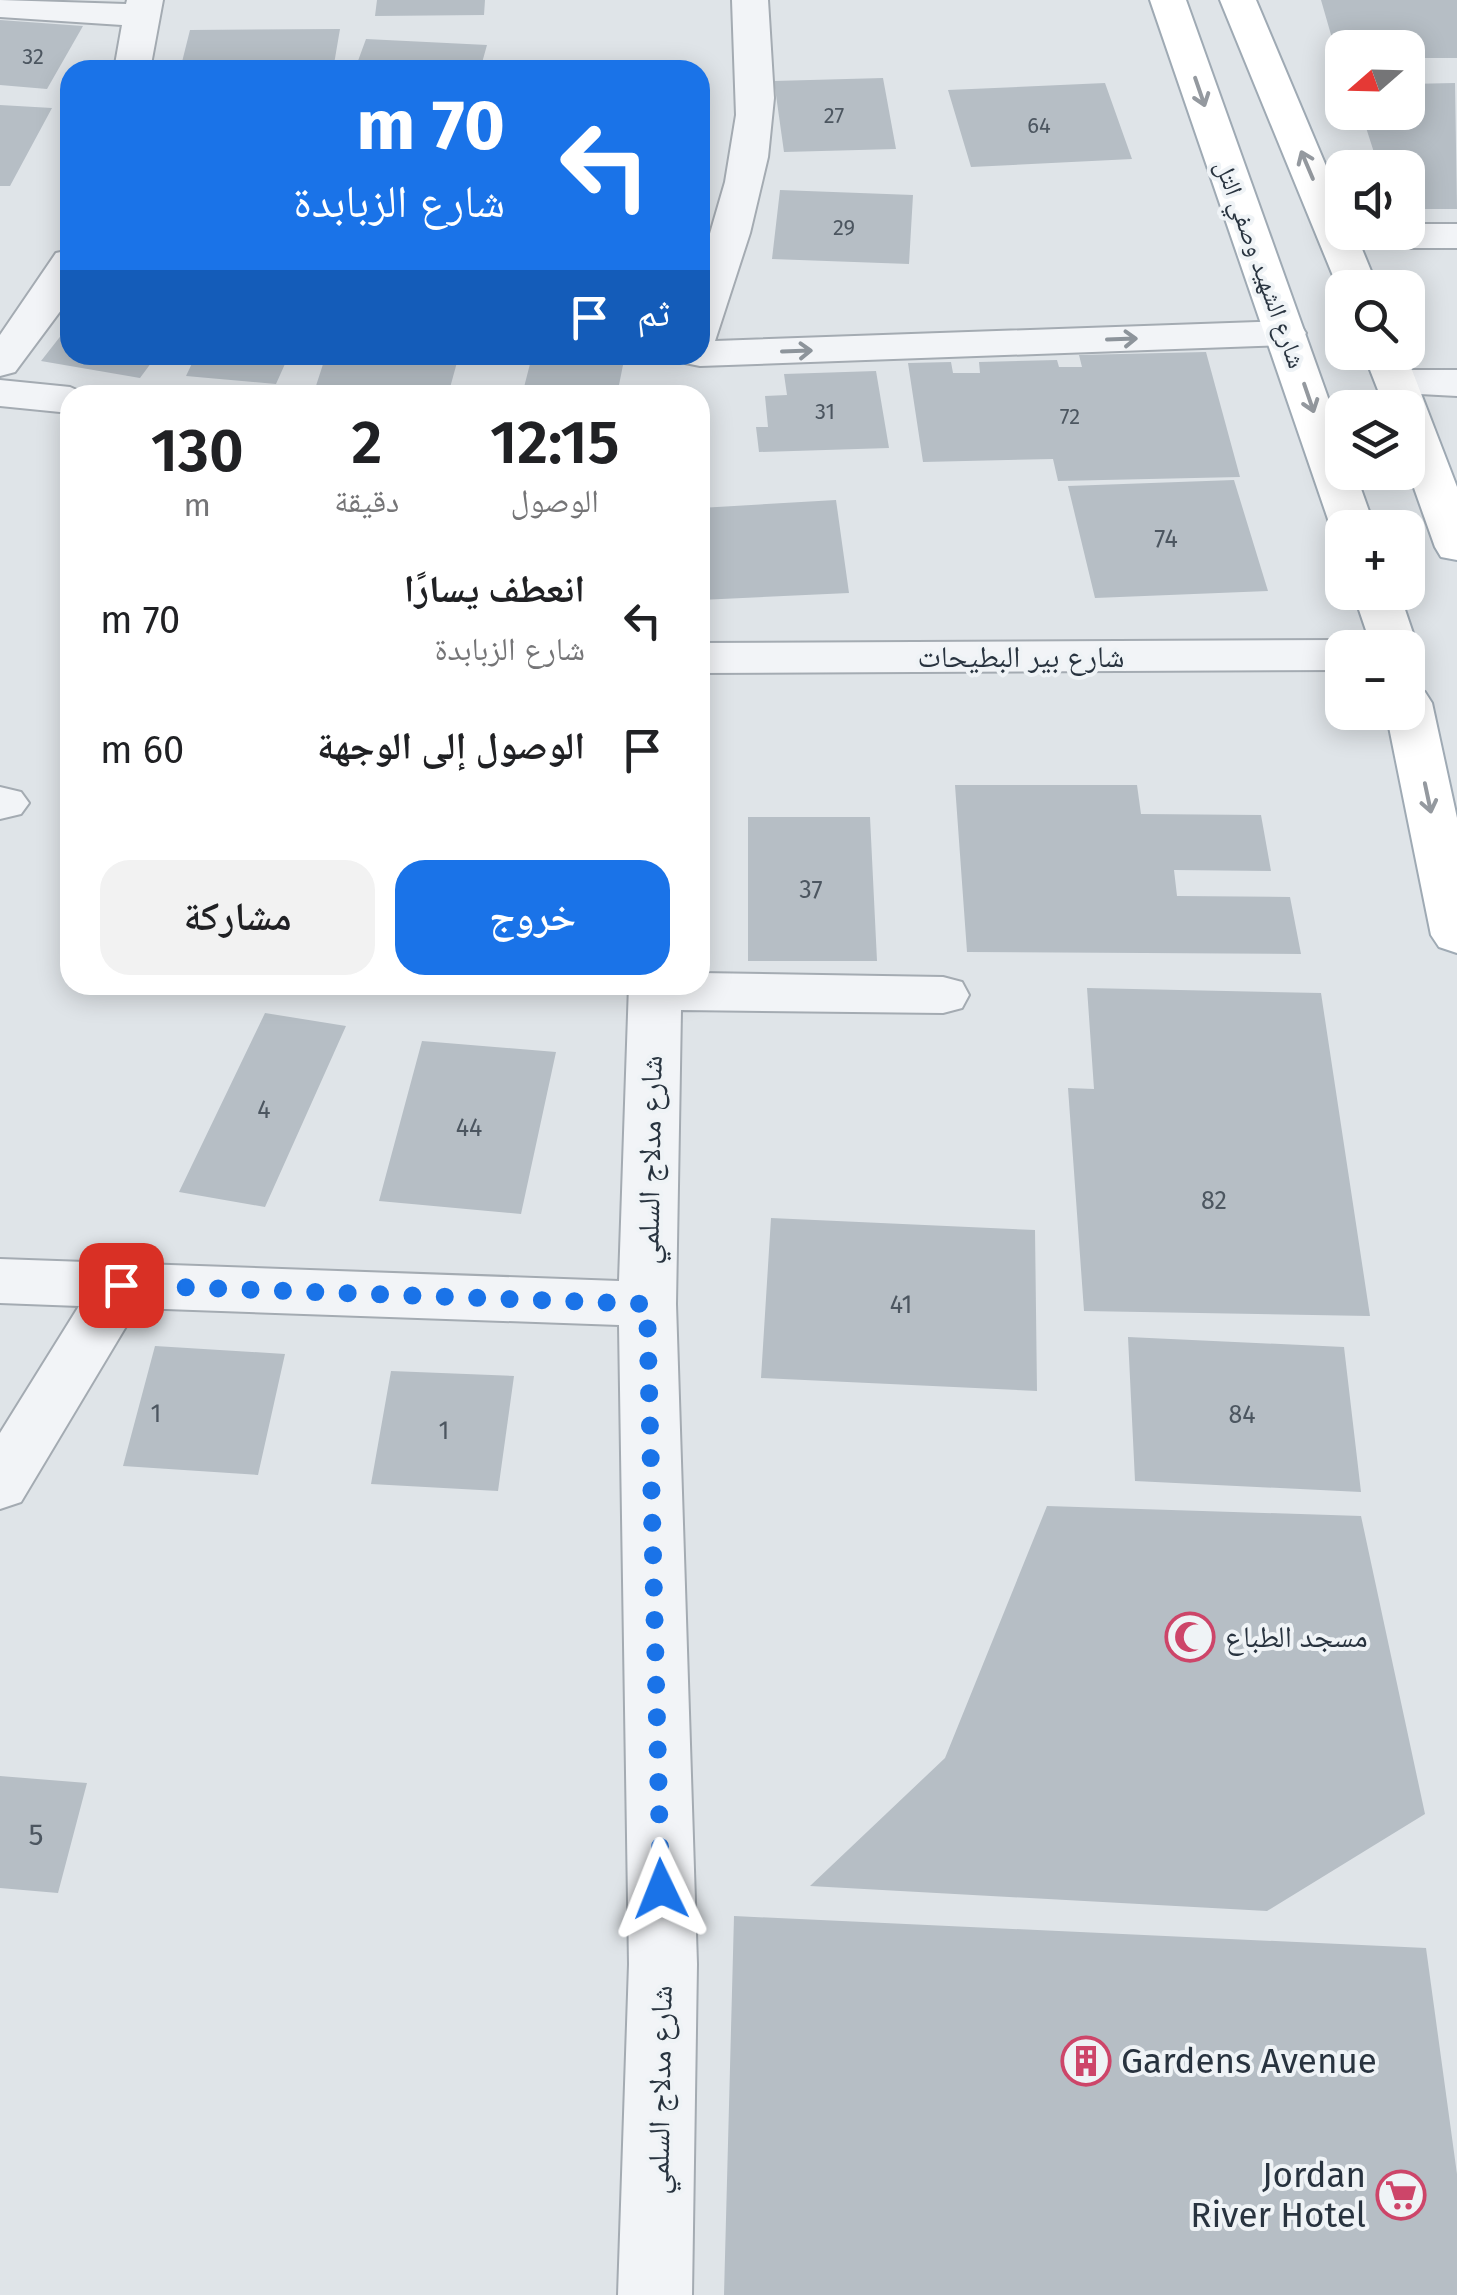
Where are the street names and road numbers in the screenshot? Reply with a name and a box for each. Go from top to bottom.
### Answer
street label: شارع الشهيد وصفي التل [1204,156,1312,374]
street label: شارع بير البطيحات [918,639,1124,676]
street label: شارع مدلاج السلمي [630,1055,675,1265]
street label: شارع مدلاج السلمي [640,1985,685,2195]

